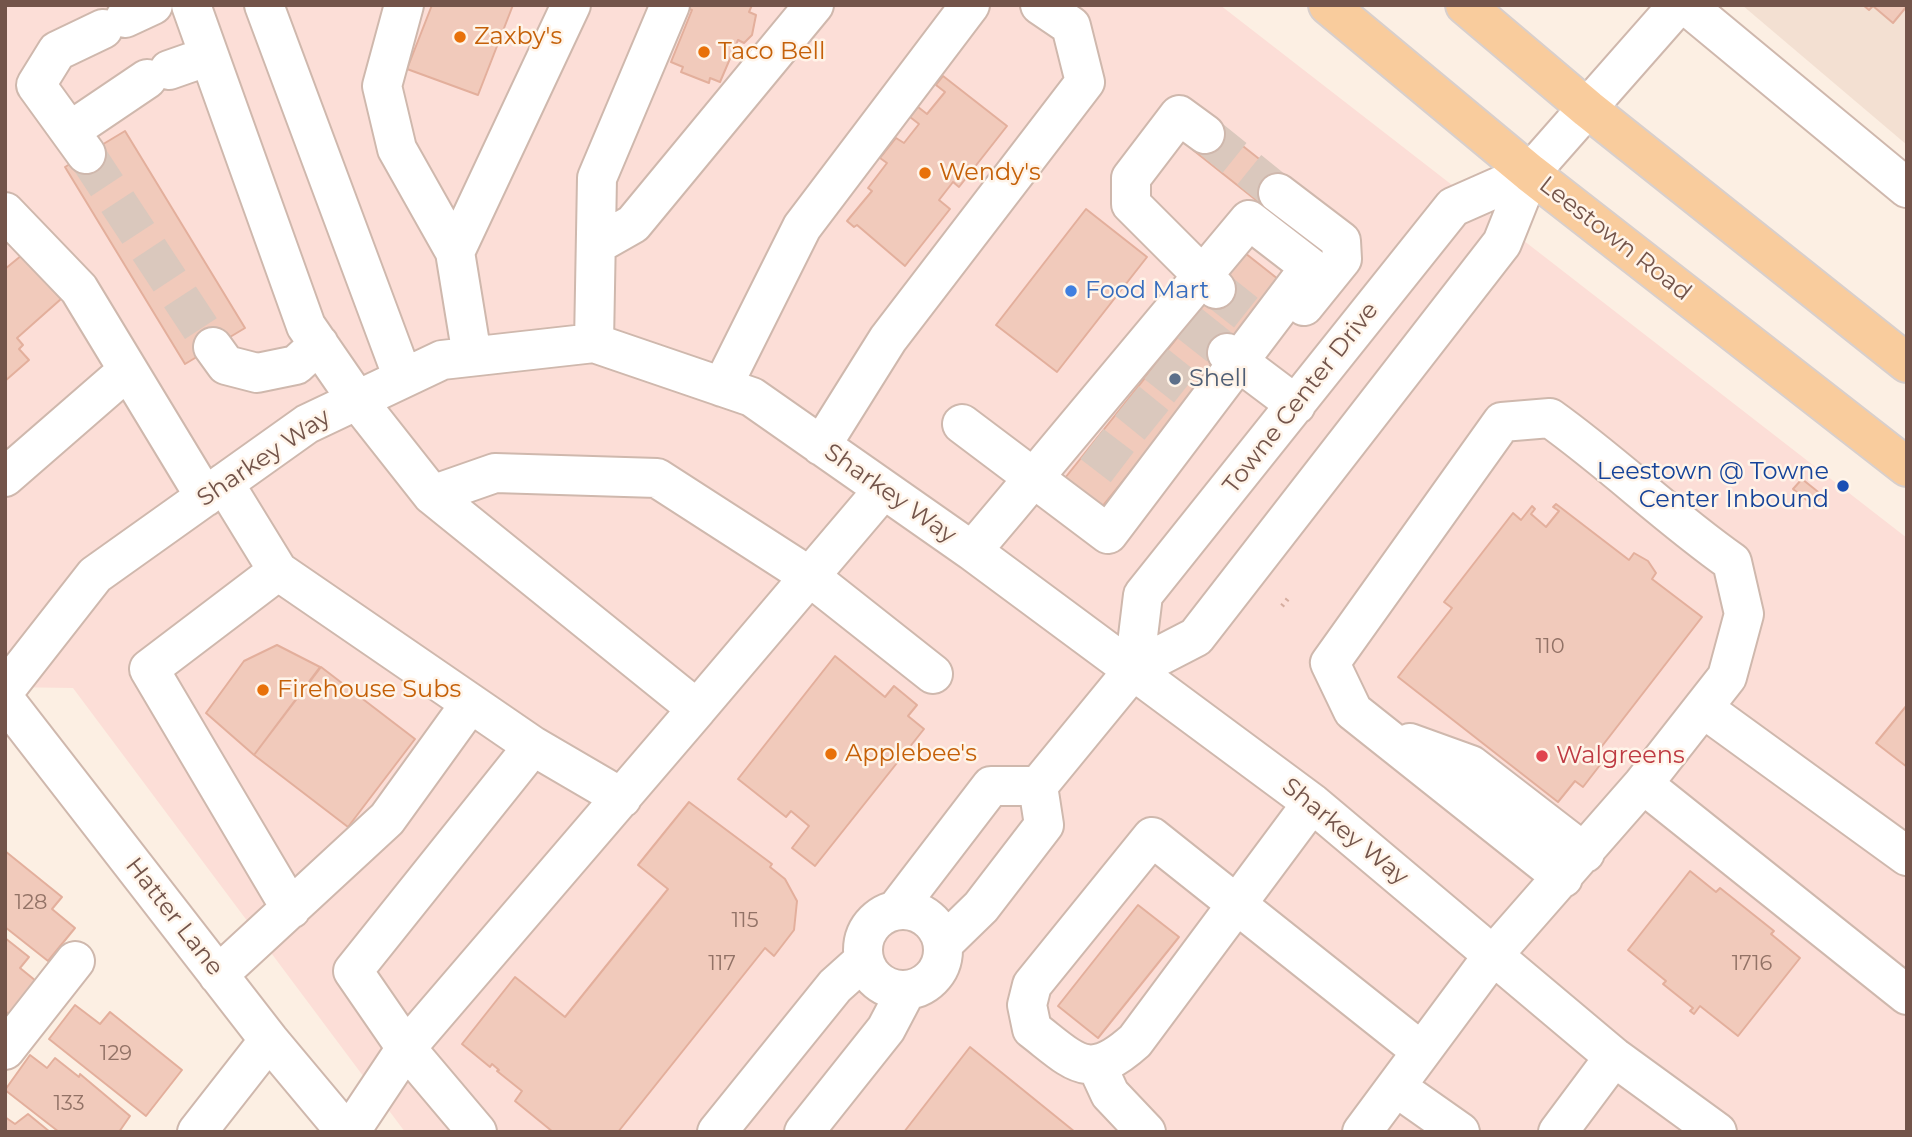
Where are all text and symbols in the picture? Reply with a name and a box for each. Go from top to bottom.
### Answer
place label: Zaxby's [474,23,562,51]
marker: Zaxby's [452,29,468,45]
place label: Taco Bell [718,38,825,66]
marker: Taco Bell [696,44,712,60]
place label: Wendy's [939,159,1041,187]
marker: Wendy's [917,165,933,181]
street label: Leestown Road [1533,171,1697,307]
place label: Food Mart [1085,277,1209,305]
marker: Food Mart [1063,283,1079,299]
street label: Towne Center Drive [1217,297,1385,499]
place label: Shell [1189,365,1247,393]
marker: Shell [1167,371,1183,387]
street label: Sharkey Way [192,403,336,513]
street label: Sharkey Way [819,438,961,550]
place label: Leestown @ Towne Center Inbound [1597,458,1829,514]
marker: Leestown @ Towne Center Inbound [1835,478,1851,494]
house number: 110 [1535,634,1565,660]
place label: Firehouse Subs [277,676,461,704]
marker: Firehouse Subs [255,682,271,698]
place label: Applebee's [845,740,977,768]
place label: Walgreens [1556,742,1685,770]
marker: Applebee's [823,746,839,762]
marker: Walgreens [1534,748,1550,764]
street label: Sharkey Way [1276,772,1414,892]
street label: Hatter Lane [119,852,229,982]
house number: 128 [15,890,47,916]
house number: 115 [731,908,759,934]
house number: 117 [708,951,736,977]
house number: 1716 [1732,951,1772,977]
house number: 129 [100,1041,132,1067]
house number: 133 [53,1091,85,1117]

